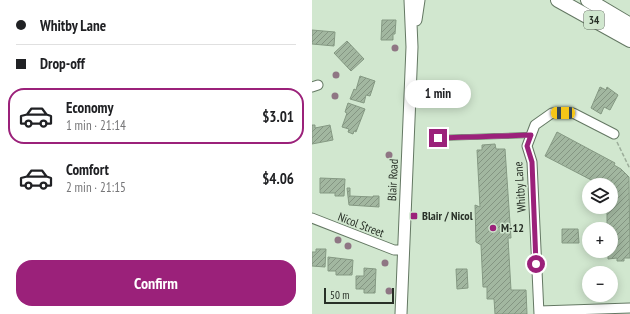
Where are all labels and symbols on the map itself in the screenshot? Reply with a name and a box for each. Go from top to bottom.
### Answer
road number: 34 [584,11,604,29]
callout: 1 min [405,80,471,108]
car [551,107,575,119]
route end [429,129,447,147]
street label: Blair Road [384,159,401,201]
street label: Whitby Lane [510,161,529,213]
place label: Blair / Nicol [422,208,473,223]
street label: Nicol Street [336,209,387,240]
marker: Blair / Nicol [409,211,419,221]
place label: M-12 [501,220,524,235]
marker: M-12 [488,223,498,233]
route start [527,255,545,273]
scale bar [324,286,394,305]

